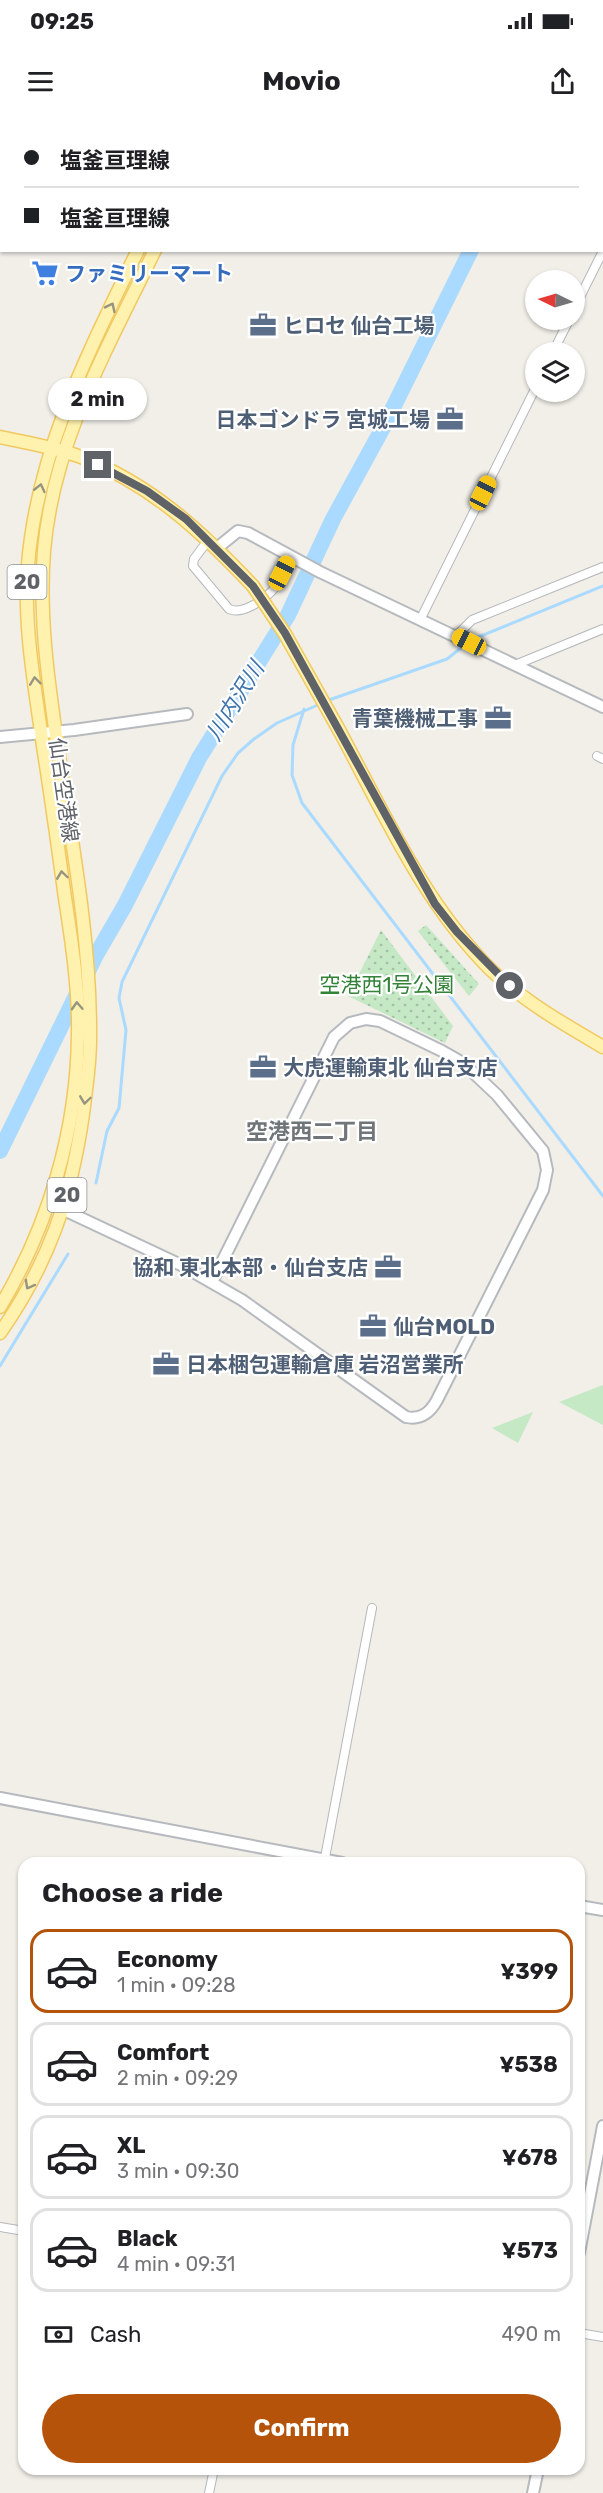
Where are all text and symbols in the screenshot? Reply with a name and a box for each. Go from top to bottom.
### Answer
text: 09:25 [30,8,94,35]
icon: menu [24,65,57,98]
text: Movio [262,65,341,97]
icon: share [546,65,579,98]
text: 塩釜亘理線 [60,147,170,174]
text: 塩釜亘理線 [60,205,170,232]
supermarket icon: ファミリーマート [30,258,60,288]
place label: ファミリーマート [65,261,233,286]
north arrow [525,270,585,330]
map controls [525,270,585,402]
one-way arrow [104,302,115,313]
office icon: ヒロセ 仙台工場 [248,310,278,340]
place label: ヒロセ 仙台工場 [283,313,434,338]
button: layers [525,342,585,402]
callout: 2 min [48,378,148,420]
text: 2 min [70,387,125,411]
office icon: 日本ゴンドラ 宮城工場 [435,404,465,434]
place label: 日本ゴンドラ 宮城工場 [216,407,430,432]
route end [84,451,111,478]
car [467,473,499,513]
one-way arrow [33,483,46,493]
car [266,553,298,593]
road number: 20 [8,565,46,599]
car [449,626,489,658]
water label: 川内沢川 [200,655,271,745]
one-way arrow [29,677,41,686]
office icon: 青葉機械工事 [483,703,513,733]
place label: 青葉機械工事 [352,706,478,731]
street label: 仙台空港線 [44,736,84,844]
one-way arrow [57,870,69,879]
park label: 空港西1号公園 [320,972,455,997]
route start [496,972,523,999]
one-way arrow [71,1001,84,1010]
office icon: 大虎運輸東北 仙台支店 [248,1052,278,1082]
place label: 大虎運輸東北 仙台支店 [283,1055,497,1080]
one-way arrow [79,1096,91,1105]
district label: 空港西二丁目 [246,1118,378,1145]
road number: 20 [48,1178,86,1212]
office icon: 協和 東北本部・仙台支店 [373,1252,403,1282]
place label: 協和 東北本部・仙台支店 [133,1255,368,1280]
one-way arrow [25,1279,36,1290]
office icon: 仙台MOLD [358,1311,388,1341]
place label: 仙台MOLD [393,1314,495,1339]
office icon: 日本梱包運輸倉庫 岩沼営業所 [151,1349,181,1379]
place label: 日本梱包運輸倉庫 岩沼営業所 [186,1352,463,1377]
text: Choose a ride [42,1877,223,1909]
icon: car [45,1944,99,1998]
text: Economy [117,1946,218,1973]
text: ¥399 [500,1958,558,1985]
text: 1 min · 09:28 [117,1973,236,1997]
icon: car [45,2037,99,2091]
text: Comfort [117,2039,209,2066]
text: ¥538 [499,2051,558,2078]
text: 2 min · 09:29 [117,2066,238,2090]
icon: car [45,2130,99,2184]
text: XL [117,2132,145,2159]
text: ¥678 [502,2144,558,2171]
text: 3 min · 09:30 [117,2159,239,2183]
icon: car [45,2223,99,2277]
text: Black [117,2225,178,2252]
text: ¥573 [502,2237,558,2264]
text: 4 min · 09:31 [117,2252,235,2276]
icon: cash [42,2318,75,2351]
text: Cash [90,2321,141,2348]
text: 490 m [502,2322,561,2346]
button: Confirm [42,2394,561,2463]

